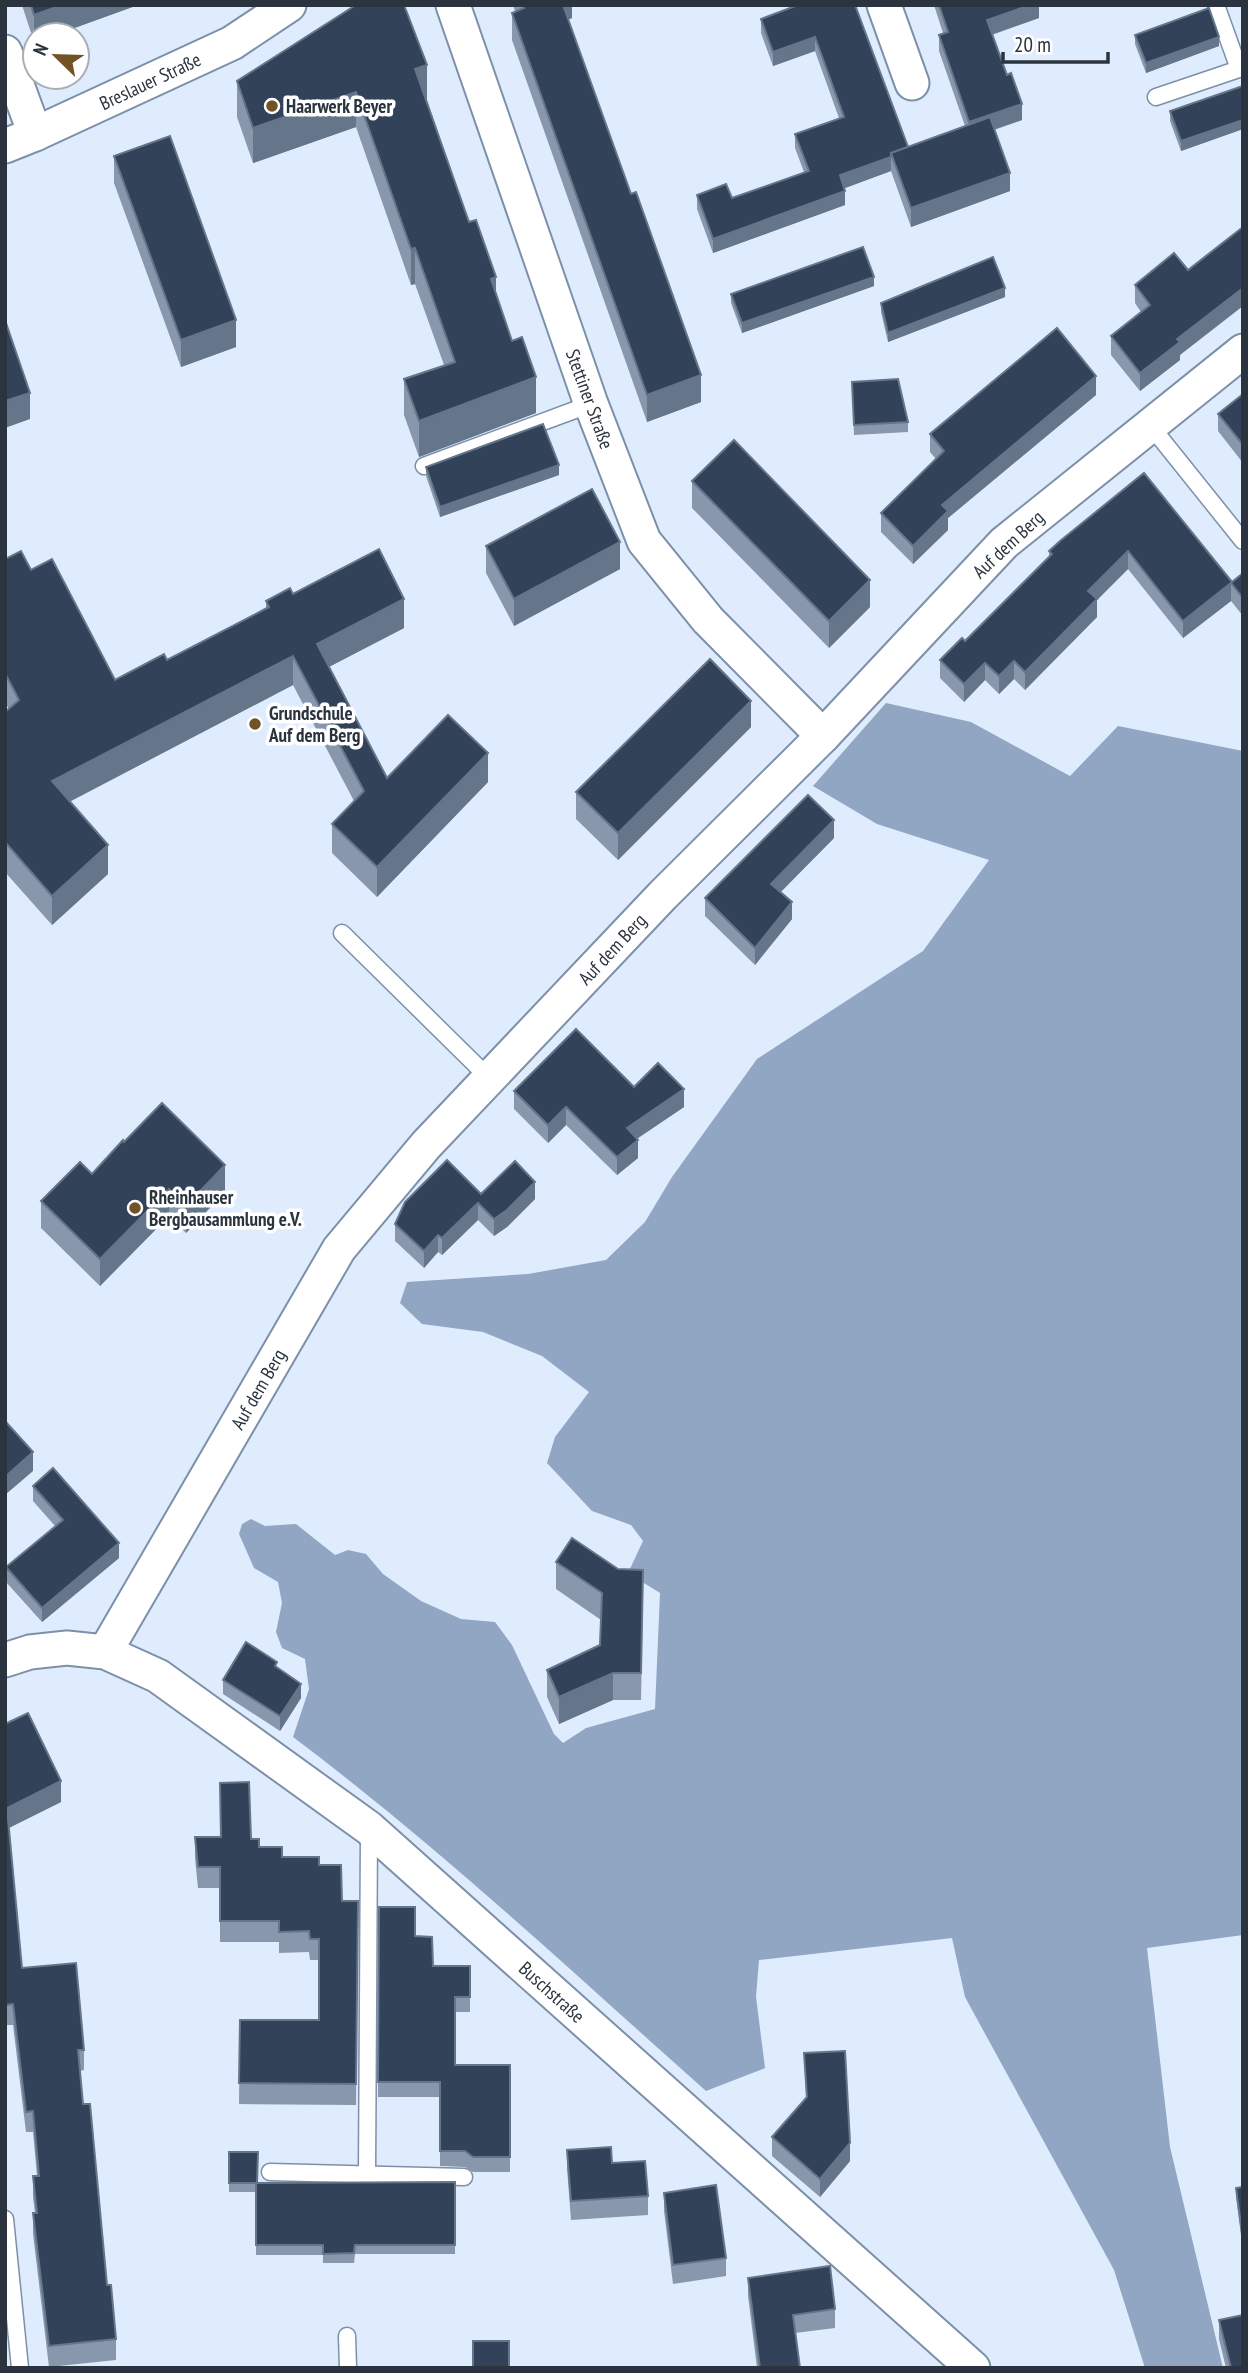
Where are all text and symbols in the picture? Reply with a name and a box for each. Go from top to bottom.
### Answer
north arrow [21,21,91,91]
scale bar [1003,21,1108,65]
text: 20 m [1014,31,1051,58]
text: N [27,40,53,59]
street label: Breslauer Straße [96,47,205,115]
place label: Haarwerk Beyer [286,94,392,118]
marker: Haarwerk Beyer [264,98,280,114]
street label: Stettiner Straße [561,346,619,452]
street label: Auf dem Berg [967,505,1049,583]
place label: Grundschule Auf dem Berg [268,701,360,747]
marker: Grundschule Auf dem Berg [247,716,263,732]
street label: Auf dem Berg [573,908,651,990]
place label: Rheinhauser Bergbausammlung e.V. [149,1185,302,1231]
marker: Rheinhauser Bergbausammlung e.V. [127,1200,143,1216]
street label: Auf dem Berg [225,1345,291,1433]
street label: Buschstraße [514,1956,590,2028]

